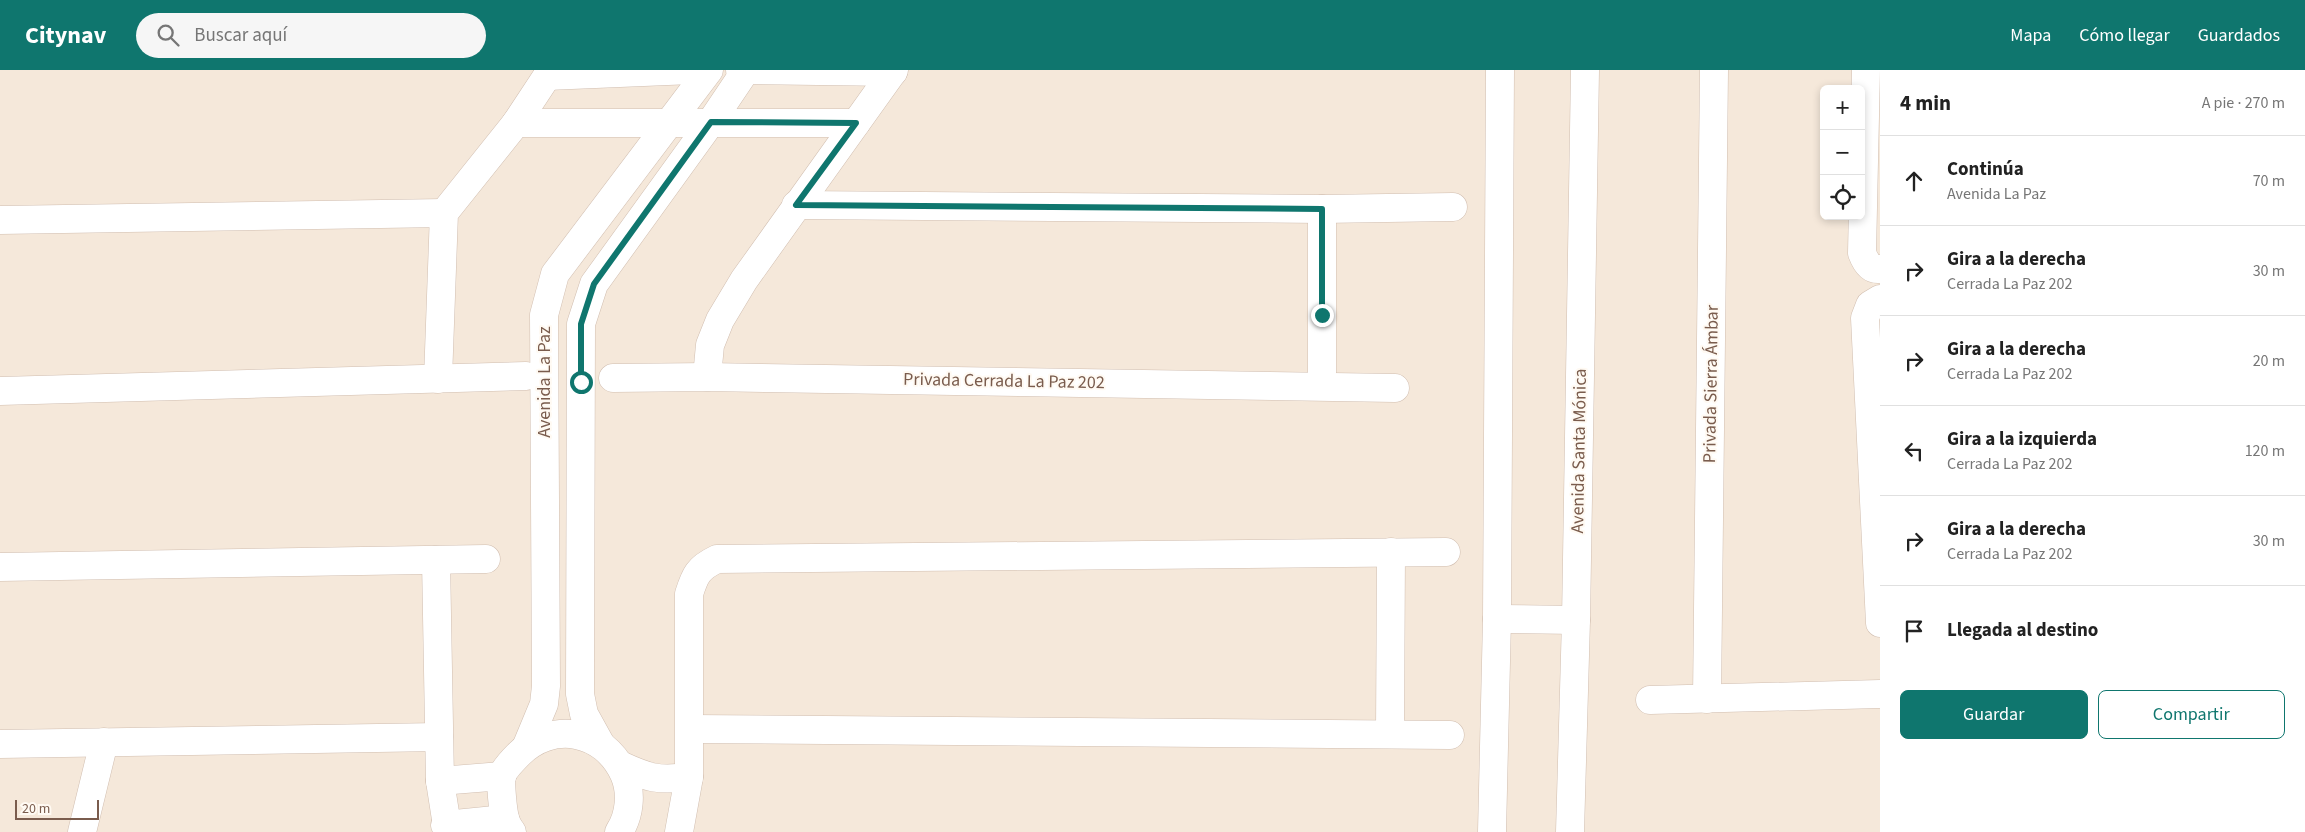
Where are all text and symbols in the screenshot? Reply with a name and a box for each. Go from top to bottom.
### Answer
search box [136,13,486,58]
text: Citynav [25,18,106,53]
icon: search [154,21,182,49]
text: Buscar aquí [194,22,287,49]
text: Mapa [2010,23,2051,48]
text: Cómo llegar [2079,23,2170,48]
text: Guardados [2198,23,2280,48]
map controls [1820,85,1865,220]
button: + [1820,85,1865,130]
text: 4 min [1900,88,1951,118]
text: A pie · 270 m [2202,92,2285,114]
button: − [1820,130,1865,175]
text: Continúa [1947,156,2024,183]
icon: ahead [1900,167,1928,195]
text: 70 m [2253,170,2285,192]
button: locate [1820,175,1865,220]
text: Avenida La Paz [1947,183,2046,205]
text: Gira a la derecha [1947,246,2086,273]
icon: right [1900,257,1928,285]
text: 30 m [2253,260,2285,282]
text: Cerrada La Paz 202 [1947,273,2072,295]
route end [1311,304,1334,327]
street label: Privada Sierra Ámbar [1697,304,1725,463]
street label: Avenida La Paz [532,326,557,438]
text: Gira a la derecha [1947,336,2086,363]
icon: right [1900,347,1928,375]
text: 20 m [2253,350,2285,372]
text: Cerrada La Paz 202 [1947,363,2072,385]
street label: Privada Cerrada La Paz 202 [903,367,1105,395]
street label: Avenida Santa Mónica [1565,368,1593,534]
route start [570,371,593,394]
text: Gira a la izquierda [1947,426,2097,453]
icon: left [1900,437,1928,465]
text: 120 m [2245,440,2285,462]
text: Cerrada La Paz 202 [1947,453,2072,475]
text: Gira a la derecha [1947,516,2086,543]
icon: right [1900,527,1928,555]
text: 30 m [2253,530,2285,552]
text: Cerrada La Paz 202 [1947,543,2072,565]
icon: arrive [1900,617,1928,645]
text: Llegada al destino [1947,617,2098,644]
button: Guardar [1900,690,2088,739]
button: Compartir [2098,690,2285,739]
scale bar [15,797,99,820]
text: 20 m [22,799,50,819]

